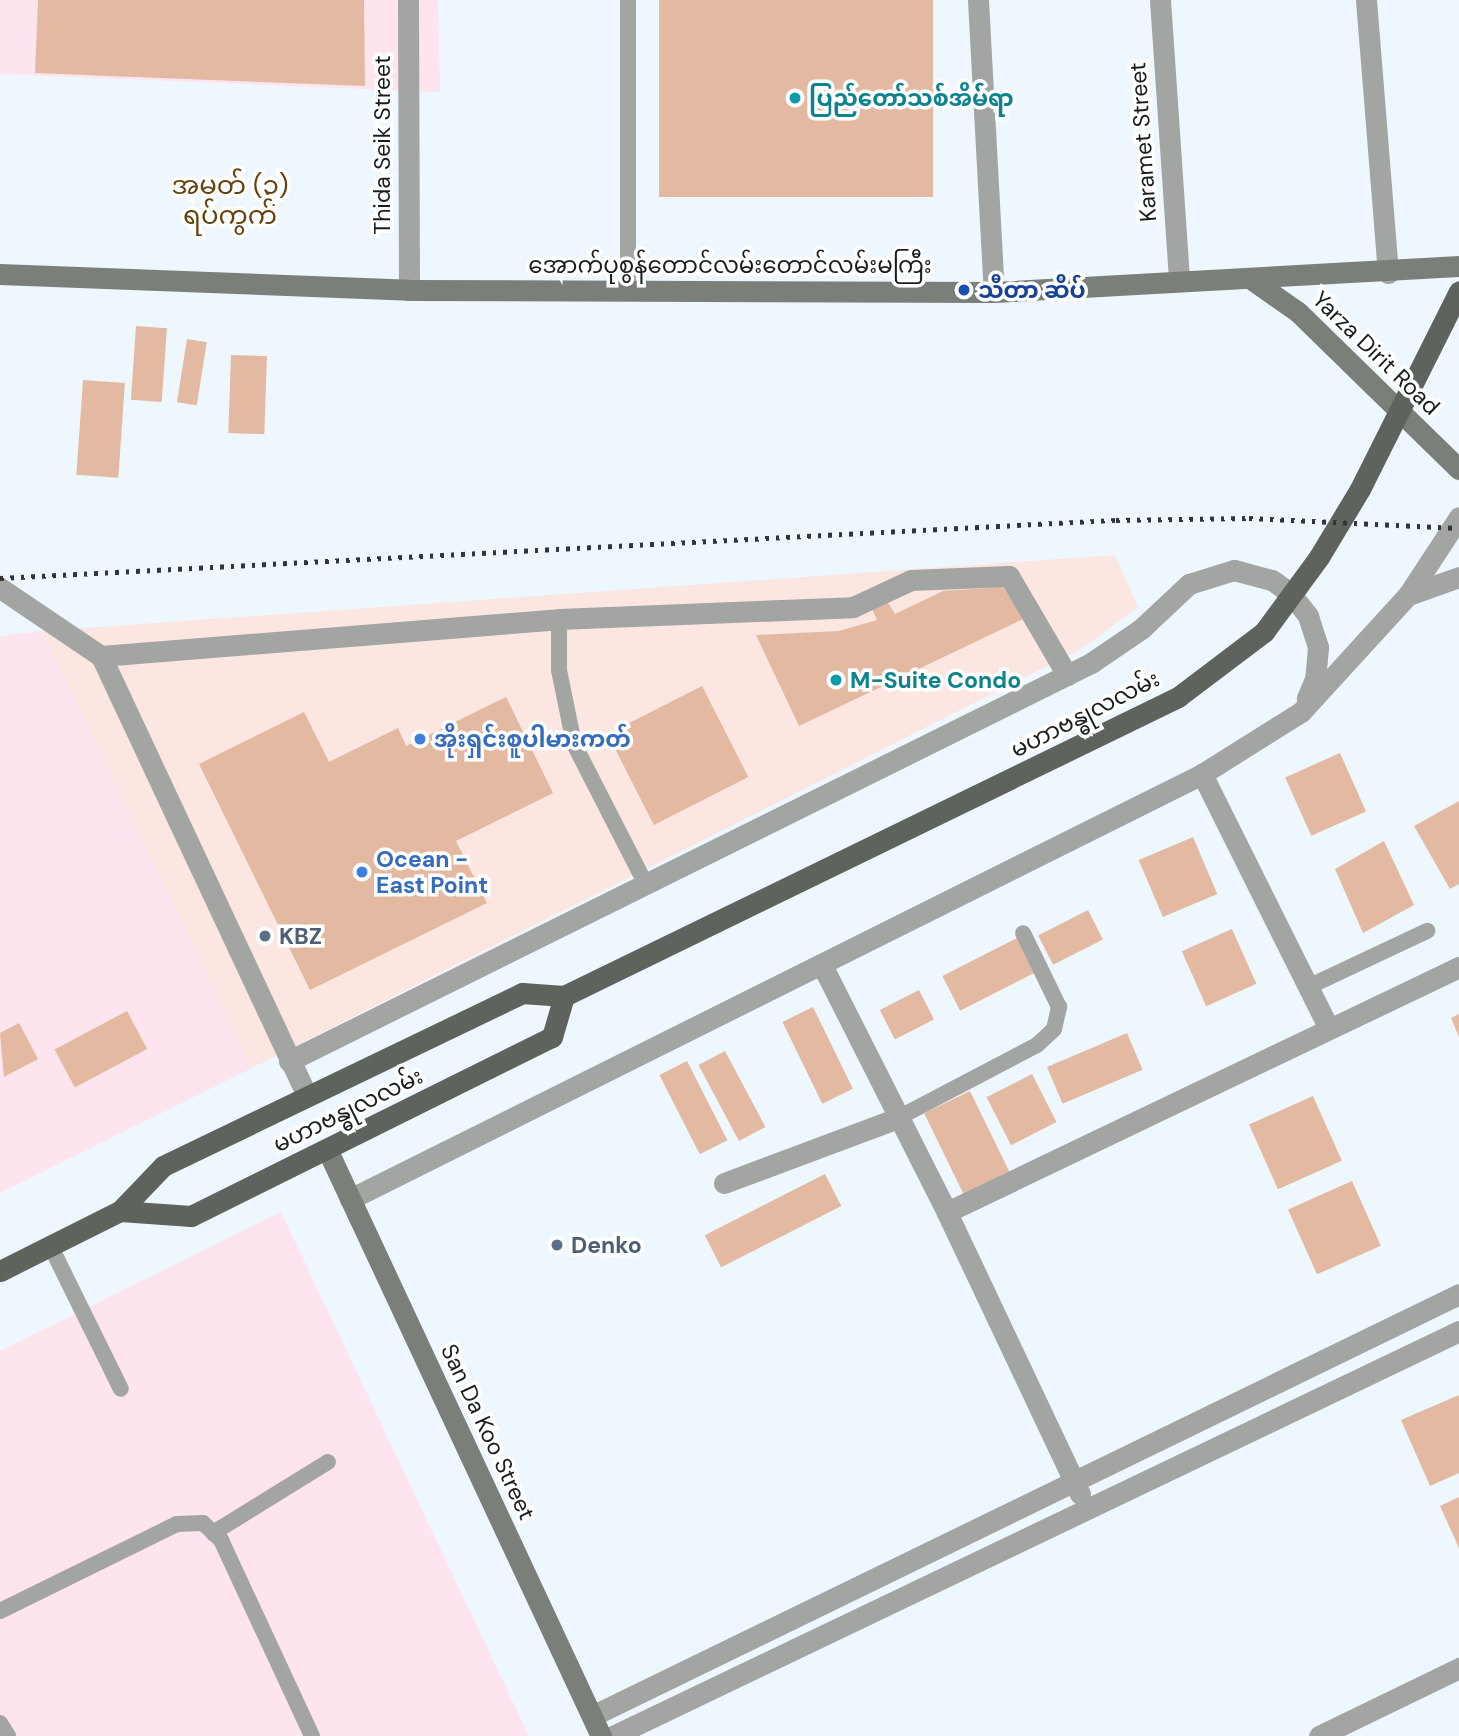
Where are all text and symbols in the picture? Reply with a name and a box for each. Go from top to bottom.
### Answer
street label: Thida Seik Street [368,55,396,235]
street label: Karamet Street [1124,61,1162,223]
place label: ပြည်တော်သစ်အိမ််ရာ [809,84,1014,112]
marker: ပြည်တော်သစ်အိမ််ရာ [787,90,803,106]
district label: အမှတ် (၃) ရပ်ကွက် [172,170,288,232]
street label: အောက်ပုစွန်တောင်လမ်းတောင်လမ်းမကြီး [528,251,932,279]
place label: သီတာ ဆိပ် [978,276,1086,304]
marker: သီတာ ဆိပ် [956,282,972,298]
street label: Yarza Dirit Road [1307,285,1445,421]
street label: မဟာဗန္ဓုလလမ်း [1006,665,1164,763]
place label: M-Suite Condo [850,666,1021,694]
marker: M-Suite Condo [828,672,844,688]
place label: အိုးရှင်းစူပါမားကတ် [434,725,631,753]
marker: အိုးရှင်းစူပါမားကတ် [412,731,428,747]
place label: Ocean - East Point [376,845,488,899]
marker: Ocean - East Point [354,864,370,880]
place label: KBZ [279,922,322,950]
marker: KBZ [257,928,273,944]
street label: မဟာဗန္ဓုလလမ်း [269,1062,427,1158]
place label: Denko [571,1231,642,1259]
marker: Denko [549,1237,565,1253]
street label: San Da Koo Street [435,1340,541,1524]

